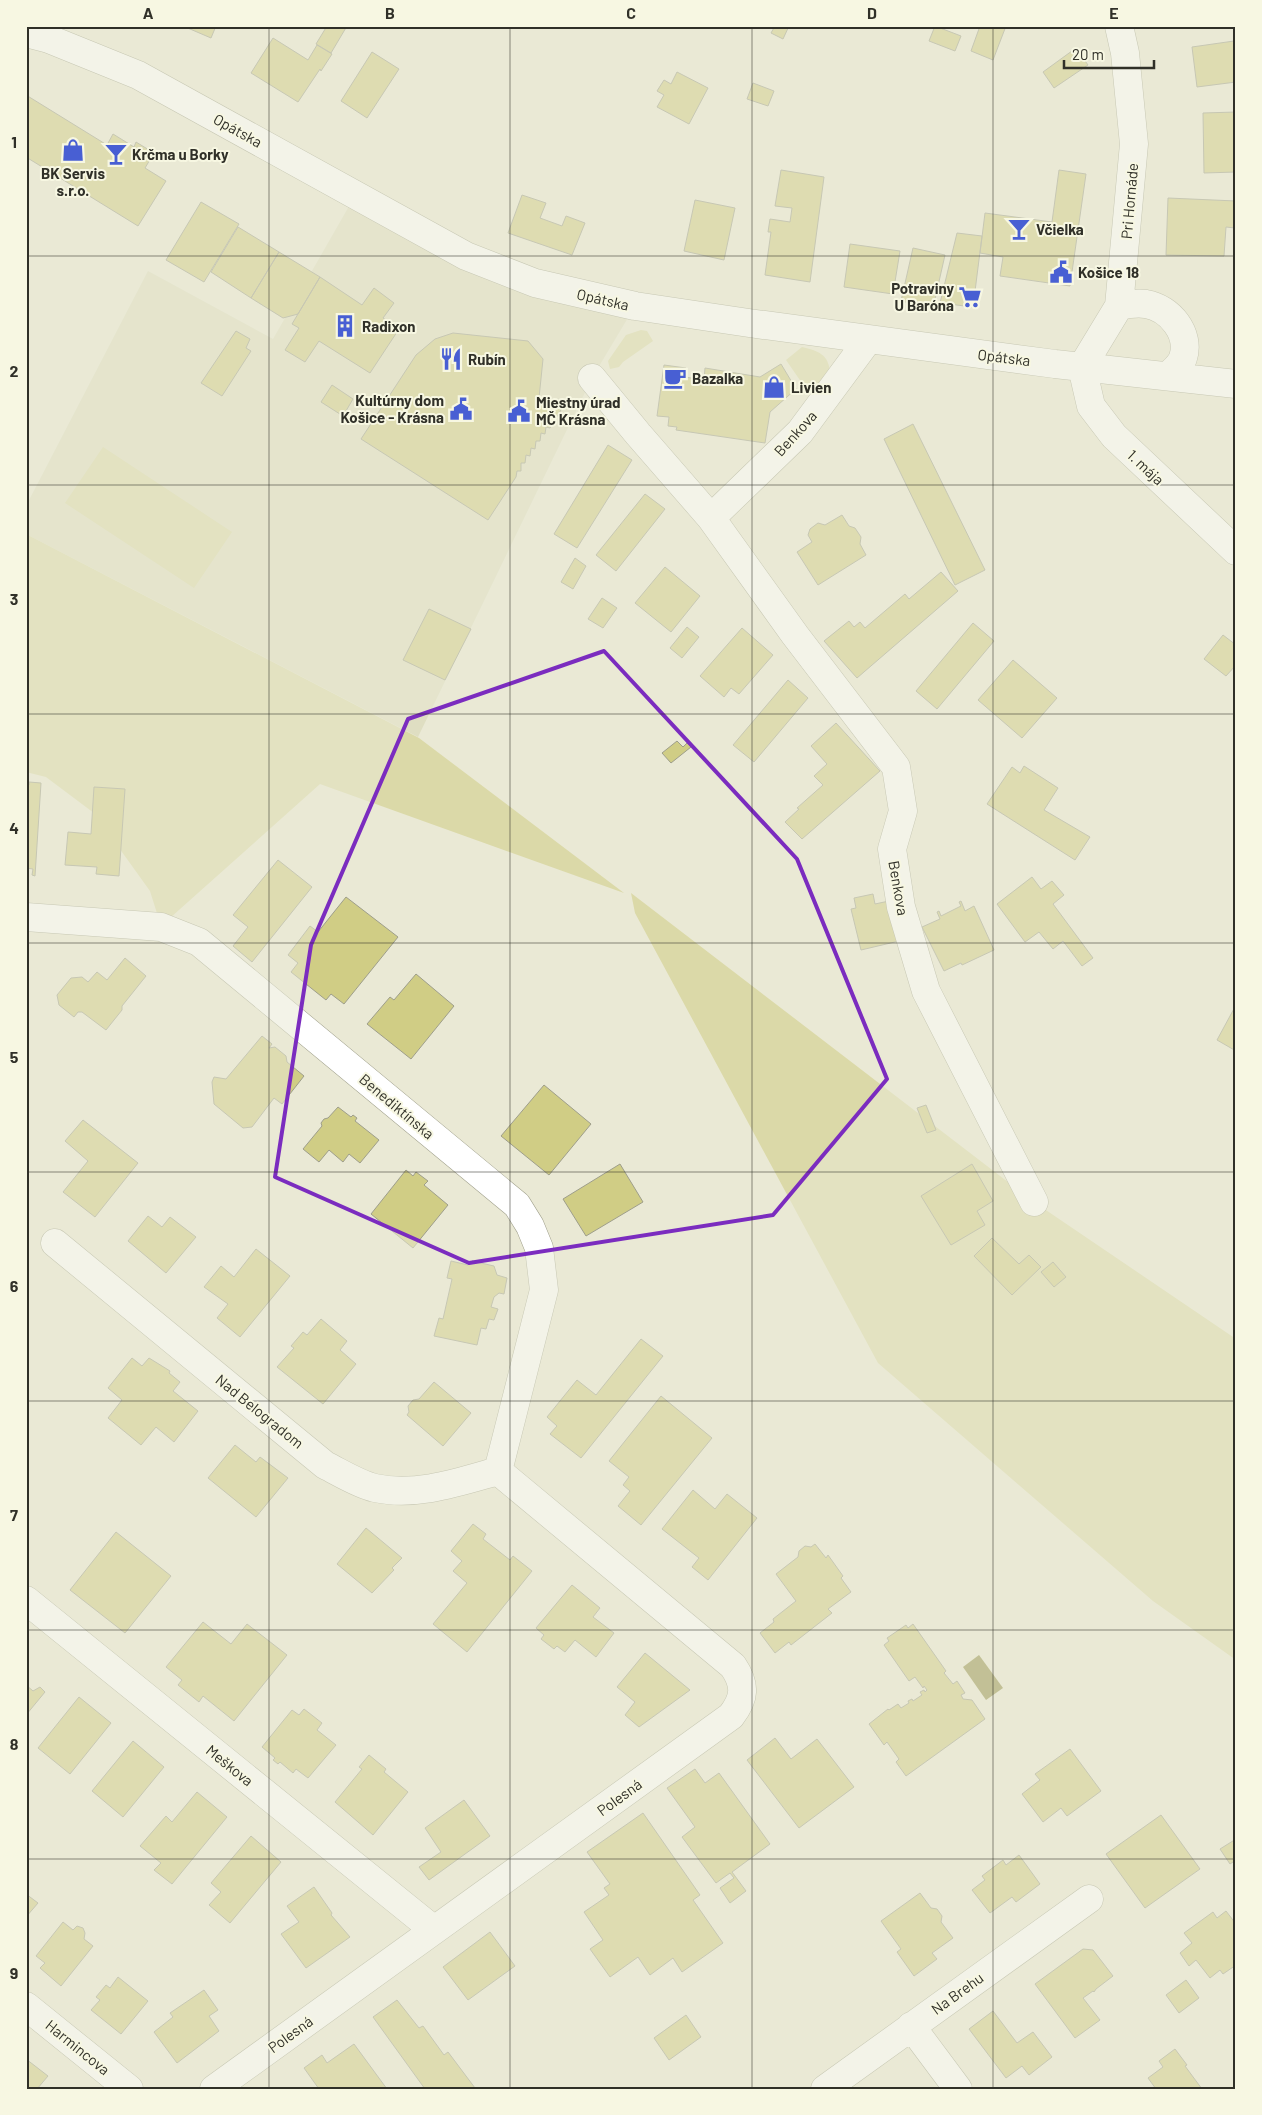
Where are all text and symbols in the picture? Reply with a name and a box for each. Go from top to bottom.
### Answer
text: A [143,3,154,22]
text: B [385,3,395,22]
text: C [626,3,636,22]
text: D [867,3,877,22]
text: E [1109,3,1119,22]
scale bar [1064,38,1154,70]
text: 20 m [1072,45,1104,63]
street label: Opátska [210,109,266,151]
text: 1 [11,132,17,151]
shop icon: BK Servis s.r.o. [60,137,86,163]
bar icon: Krčma u Borky [103,141,129,167]
place label: Krčma u Borky [132,145,229,163]
street label: Pri Hornáde [1117,162,1141,240]
place label: BK Servis s.r.o. [41,164,105,199]
bar icon: Včielka [1006,216,1032,242]
place label: Včielka [1036,220,1084,238]
public building icon: Košice 18 [1048,259,1074,285]
place label: Košice 18 [1078,263,1139,281]
place label: Potraviny U Baróna [891,279,954,314]
street label: Opátska [575,284,631,314]
supermarket icon: Potraviny U Baróna [957,284,983,310]
building icon: Radixon [332,313,358,339]
place label: Radixon [362,317,416,335]
street label: Opátska [977,345,1031,369]
restaurant icon: Rubín [438,346,464,372]
place label: Rubín [468,350,506,368]
text: 2 [10,361,19,380]
cafe icon: Bazalka [662,365,688,391]
place label: Bazalka [692,369,743,387]
shop icon: Livien [761,374,787,400]
place label: Livien [791,378,831,396]
place label: Kultúrny dom Košice - Krásna [340,391,444,426]
place label: Miestny úrad MČ Krásna [536,393,621,428]
public building icon: Kultúrny dom Košice - Krásna [448,396,474,422]
public building icon: Miestny úrad MČ Krásna [506,398,532,424]
street label: Benkova [770,406,820,460]
street label: 1. mája [1124,445,1168,489]
text: 3 [10,589,18,608]
text: 4 [9,818,19,837]
street label: Benkova [885,859,913,917]
text: 5 [10,1047,19,1066]
street label: Benediktínska [356,1070,438,1142]
text: 6 [10,1276,19,1295]
street label: Nad Belogradom [212,1370,308,1452]
text: 7 [10,1505,18,1524]
text: 8 [10,1734,19,1753]
street label: Meškova [203,1741,257,1789]
street label: Polesná [593,1775,645,1819]
text: 9 [10,1963,18,1982]
street label: Na Brehu [928,1968,986,2018]
street label: Polesná [264,2012,316,2056]
street label: Harmincova [42,2016,114,2078]

